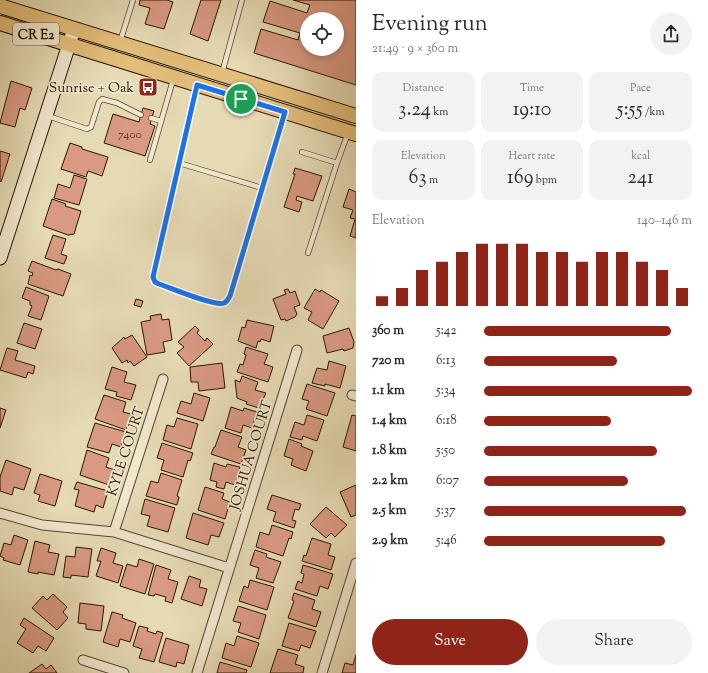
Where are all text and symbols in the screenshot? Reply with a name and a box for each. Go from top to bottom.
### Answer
text: Evening run [372,9,488,41]
map controls [300,12,344,56]
button: locate [300,12,344,56]
button: share [650,13,692,55]
road number: CR E2 [13,23,59,45]
text: 21:49 · 9 × 360 m [372,40,458,58]
bus stop icon: Sunrise + Oak [137,76,159,98]
place label: Sunrise + Oak [49,79,134,99]
text: Distance [403,80,444,96]
text: Time [520,80,544,96]
text: Pace [630,80,651,96]
pin [224,82,258,116]
icon: arrive [230,88,252,110]
text: 3.24 [398,96,431,125]
text: 19:10 [513,96,551,125]
text: 5:55 [617,96,642,125]
text: km [431,104,448,120]
text: /km [642,104,665,120]
house number: 7400 [118,126,142,144]
text: Elevation [401,148,446,164]
text: Heart rate [509,148,555,164]
text: kcal [631,148,650,164]
text: 63 [409,164,427,193]
text: 169 [507,164,534,193]
text: 241 [628,164,654,193]
text: m [427,172,438,188]
text: bpm [534,172,557,188]
text: Elevation [372,212,425,230]
text: 140–146 m [637,212,692,230]
text: 360 m [372,322,404,340]
text: 5:42 [436,322,456,340]
text: 720 m [372,352,405,370]
text: 6:13 [436,352,455,370]
text: 1.1 km [372,382,405,400]
text: 5:34 [436,382,456,400]
street label: JOSHUA COURT [225,398,278,514]
street label: KYLE COURT [103,404,151,499]
text: 1.4 km [372,412,407,430]
text: 6:18 [436,412,457,430]
text: 1.8 km [372,442,407,460]
text: 5:50 [436,442,455,460]
text: 2.2 km [372,472,408,490]
text: 6:07 [436,472,459,490]
text: 2.5 km [372,502,406,520]
text: 5:37 [436,502,456,520]
text: 2.9 km [372,532,408,550]
text: 5:46 [436,532,457,550]
button: Save [372,619,528,665]
button: Share [536,619,692,665]

